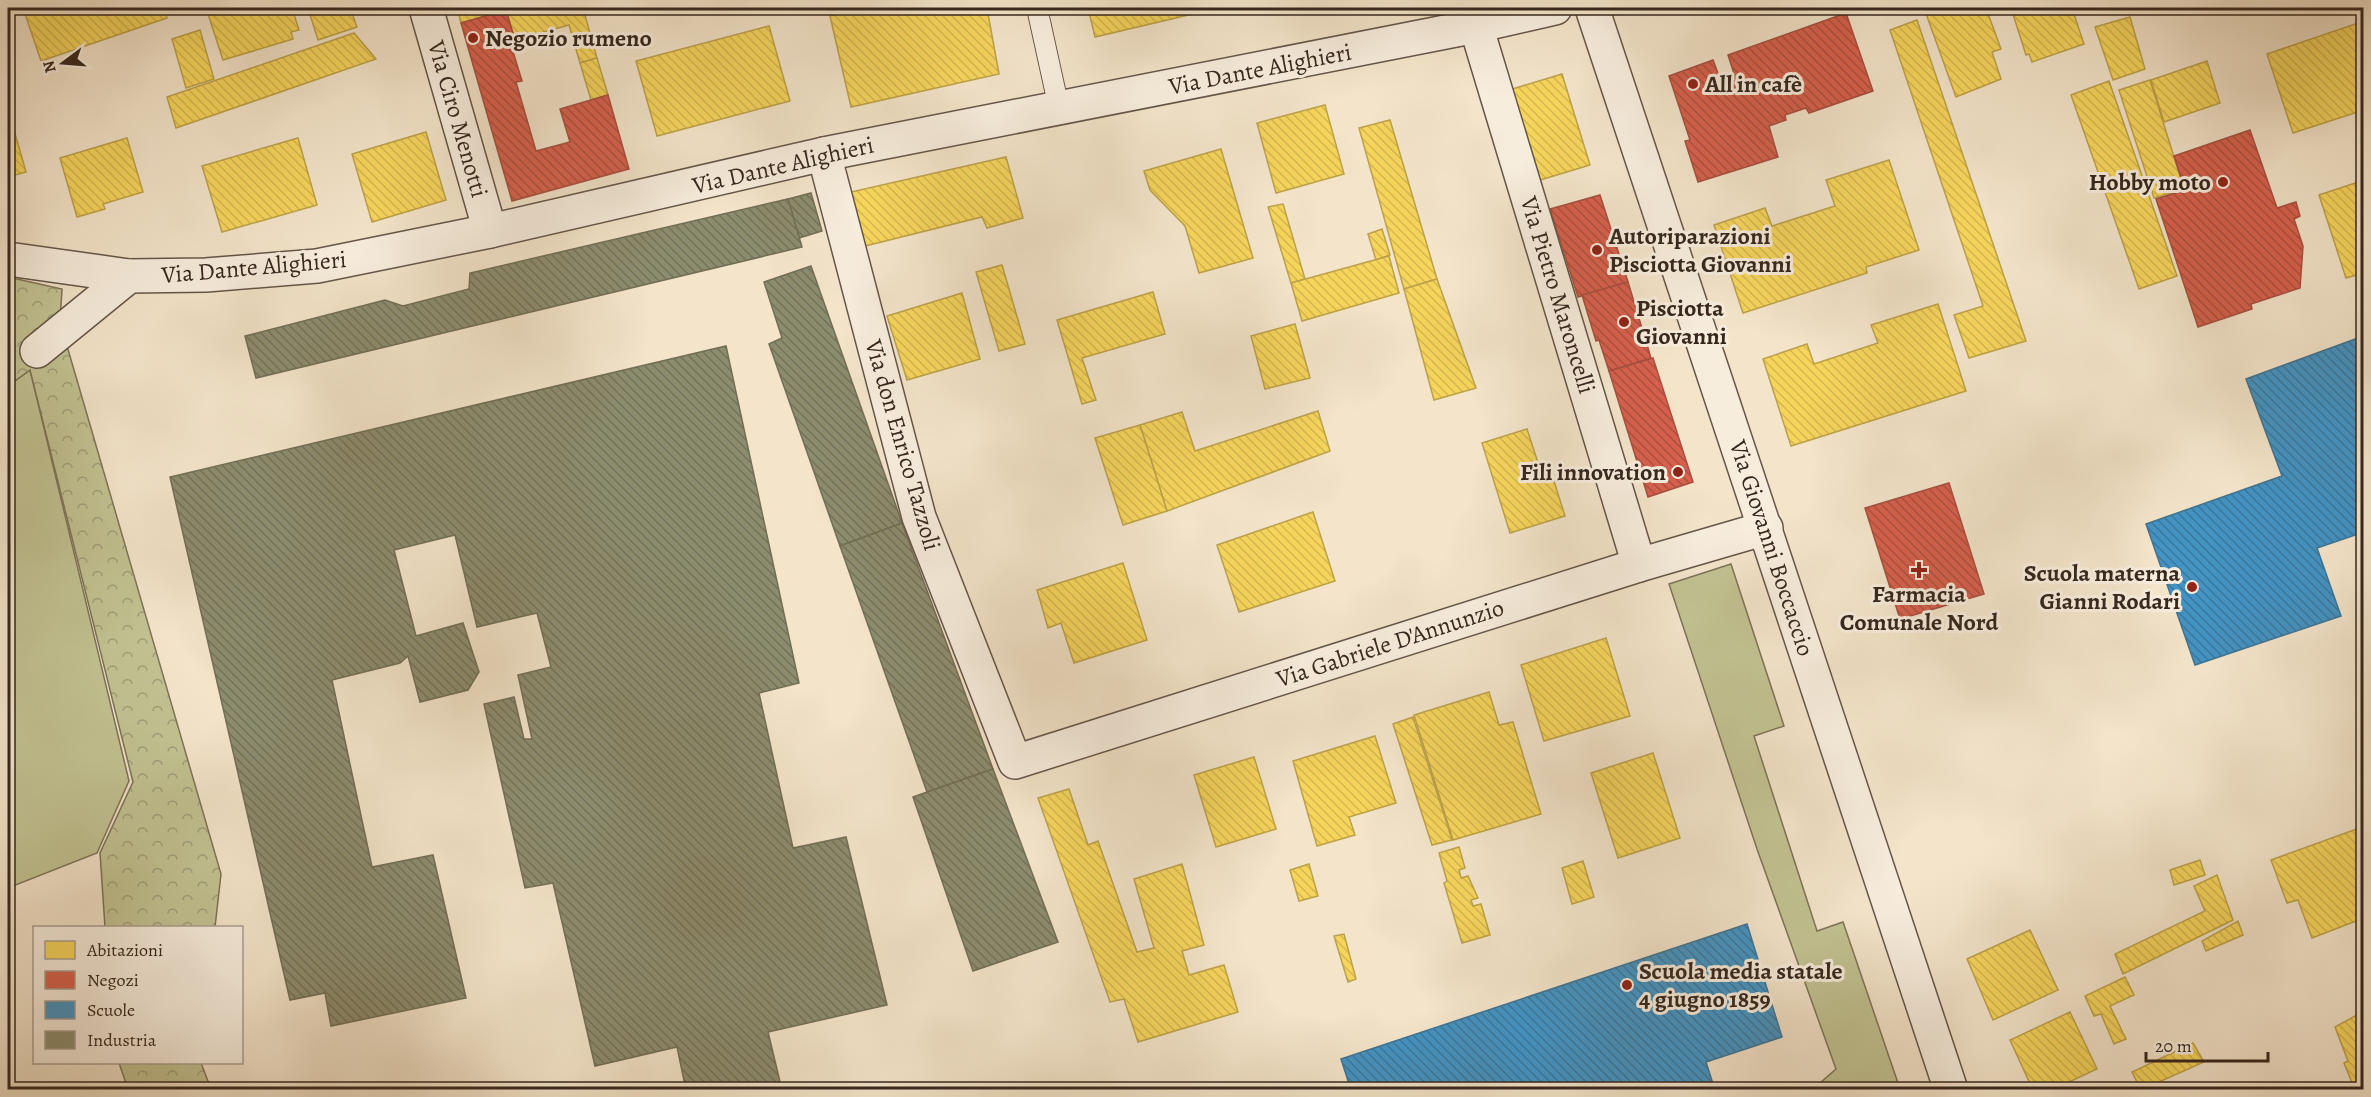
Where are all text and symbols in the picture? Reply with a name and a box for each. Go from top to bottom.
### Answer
place label: Negozio rumeno [485,22,652,54]
marker: Negozio rumeno [466,31,480,45]
north arrow [33,33,93,93]
street label: Via Ciro Menotti [420,36,496,201]
street label: Via Dante Alighieri [1165,36,1354,103]
text: N [37,58,62,75]
place label: All in cafè [1704,68,1802,100]
marker: All in cafè [1686,77,1700,91]
street label: Via Dante Alighieri [688,129,877,202]
place label: Hobby moto [2089,166,2211,198]
marker: Hobby moto [2216,175,2230,189]
street label: Via Pietro Maroncelli [1512,191,1603,398]
place label: Autoriparazioni Pisciotta Giovanni [1608,220,1792,280]
street label: Via Dante Alighieri [159,243,348,291]
marker: Autoriparazioni Pisciotta Giovanni [1590,243,1604,257]
place label: Pisciotta Giovanni [1636,292,1727,352]
marker: Pisciotta Giovanni [1617,315,1631,329]
street label: Via don Enrico Tazzoli [857,335,948,554]
street label: Via Giovanni Boccaccio [1722,435,1822,660]
place label: Fili innovation [1520,456,1667,488]
marker: Fili innovation [1671,465,1685,479]
place label: Scuola materna Gianni Rodari [2024,557,2180,617]
marker: Farmacia Comunale Nord [1912,563,1926,577]
place label: Farmacia Comunale Nord [1840,578,1998,638]
marker: Scuola materna Gianni Rodari [2185,580,2199,594]
street label: Via Gabriele D'Annunzio [1271,591,1508,695]
legend [33,926,243,1064]
text: Abitazioni [86,938,163,962]
place label: Scuola media statale 4 giugno 1859 [1639,955,1843,1015]
text: Negozi [87,968,139,992]
marker: Scuola media statale 4 giugno 1859 [1620,978,1634,992]
text: Scuole [87,998,135,1022]
scale bar [2146,1025,2268,1063]
text: Industria [87,1028,157,1052]
text: 20 m [2155,1034,2192,1058]

